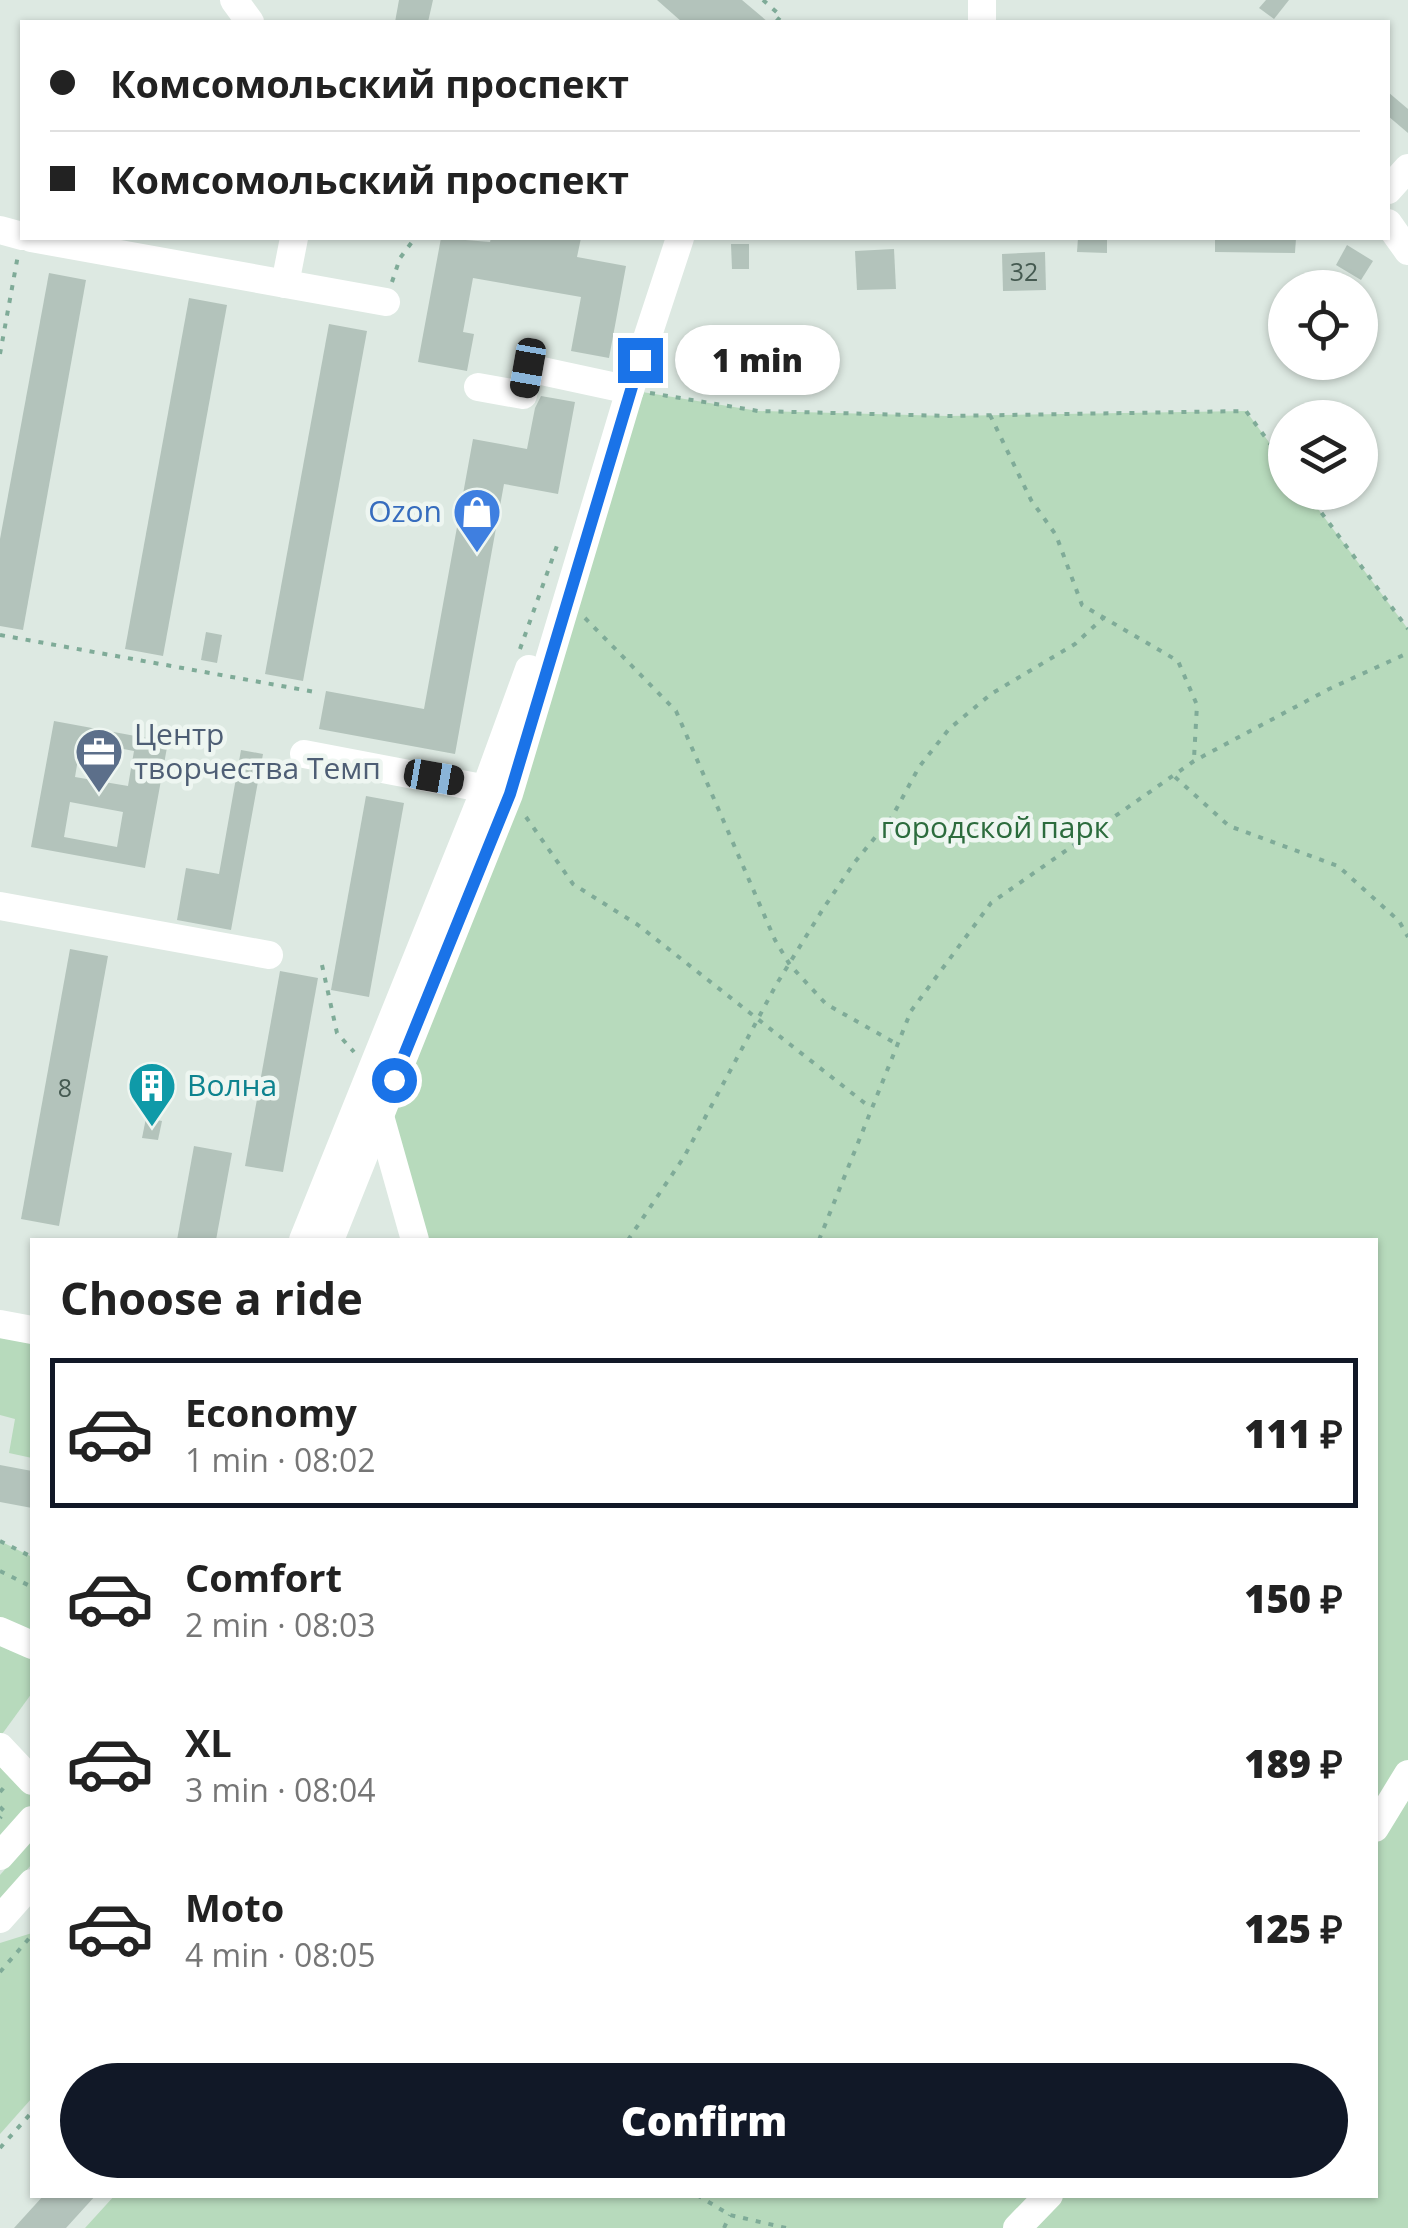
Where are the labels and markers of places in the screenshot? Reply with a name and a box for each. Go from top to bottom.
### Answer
shop icon: Ozon [451,486,503,554]
place label: Ozon [368,490,442,531]
place label: Центр творчества Темп [134,713,381,788]
office icon: Центр творчества Темп [73,726,125,794]
building icon: Волна [126,1060,178,1128]
place label: Волна [187,1064,277,1105]

